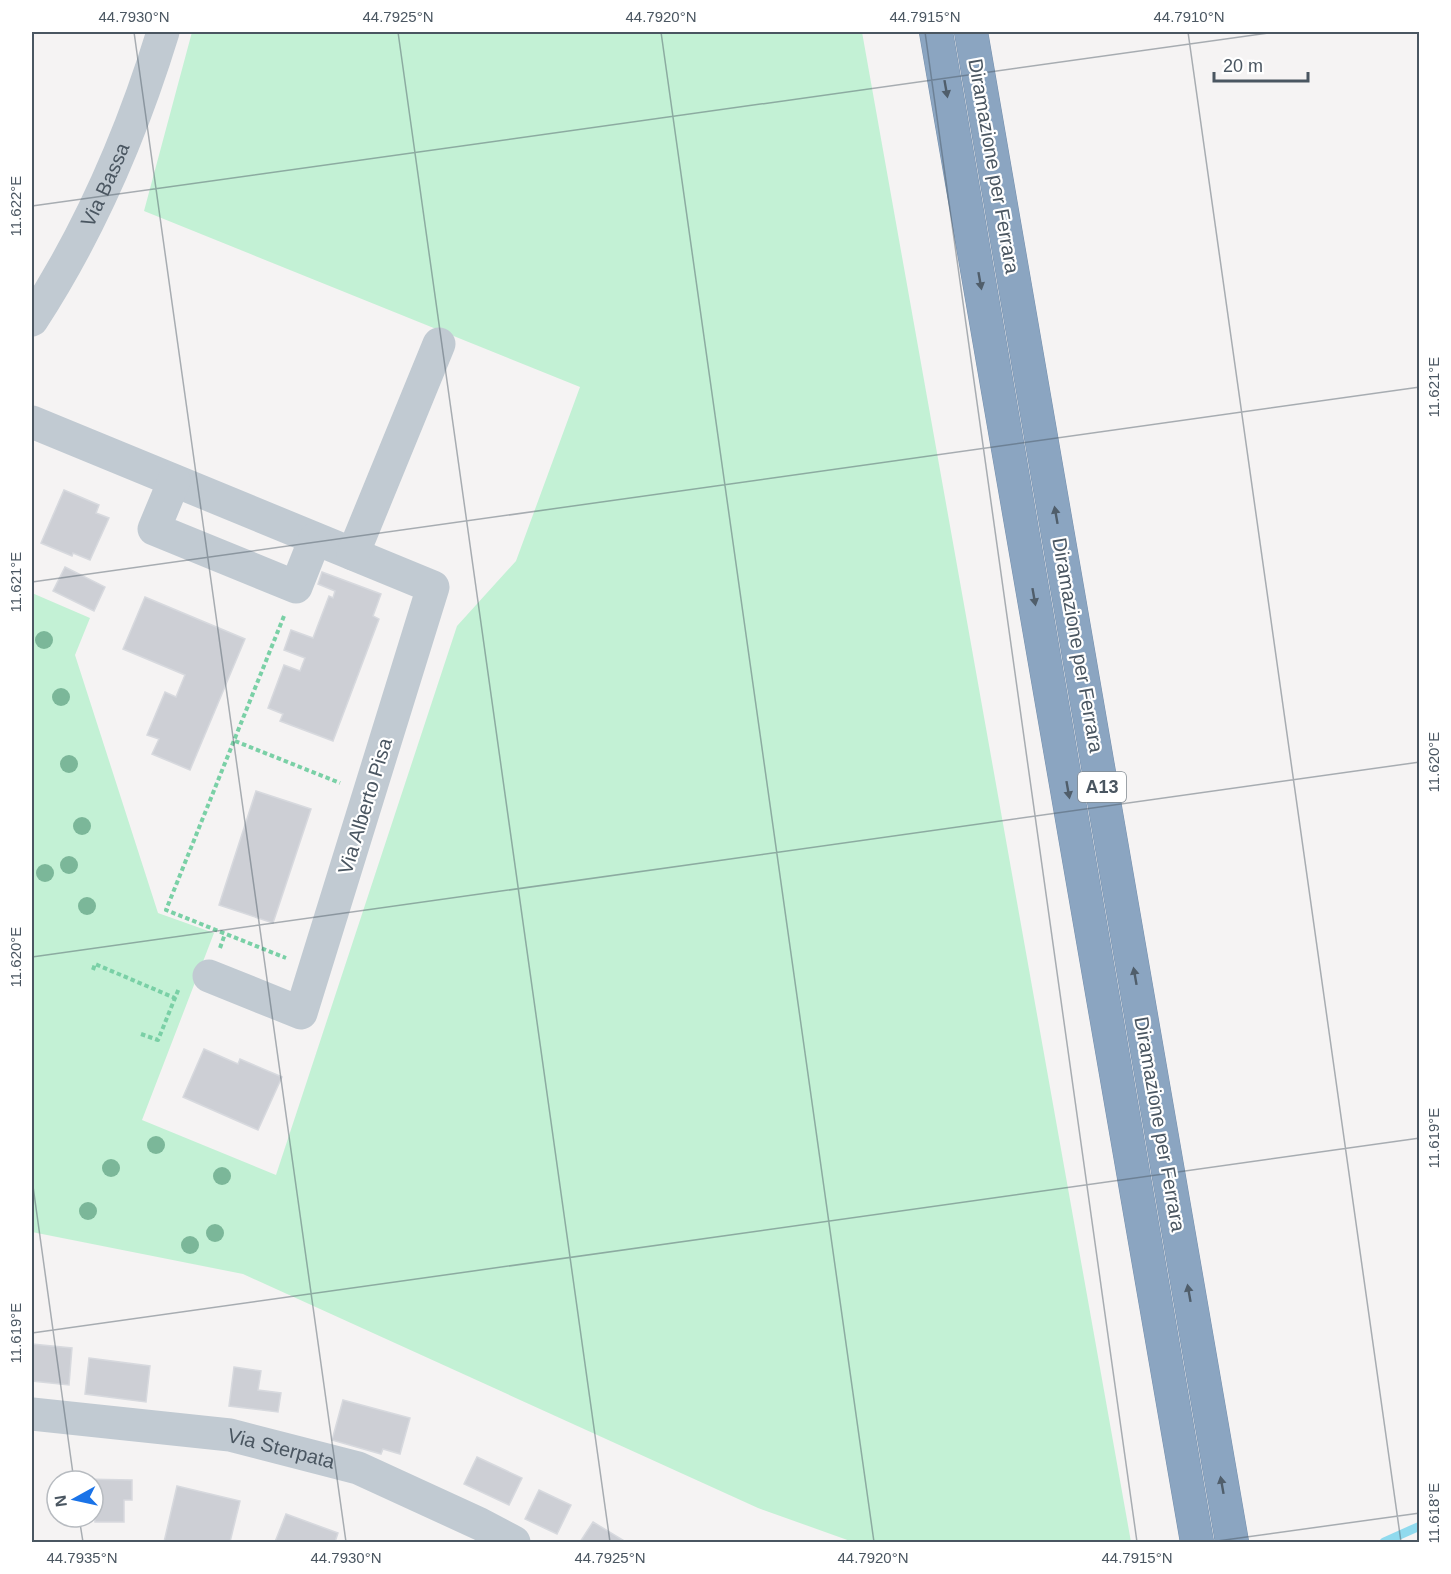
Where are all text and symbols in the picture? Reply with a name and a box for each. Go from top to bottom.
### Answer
text: 44.7930°N [98,8,170,25]
text: 44.7925°N [362,8,434,25]
text: 44.7920°N [625,8,697,25]
text: 44.7915°N [889,8,961,25]
text: 44.7910°N [1153,8,1225,25]
scale bar [1214,45,1308,83]
text: 20 m [1223,56,1263,76]
street label: Diramazione per Ferrara [964,57,1024,276]
one-way arrow [942,80,951,99]
street label: Via Bassa [76,139,134,230]
text: 11.622°E [7,176,24,236]
one-way arrow [975,272,984,291]
text: 11.621°E [1425,357,1442,417]
one-way arrow [1051,505,1060,524]
street label: Diramazione per Ferrara [1048,536,1108,755]
text: 11.621°E [7,552,24,612]
one-way arrow [1030,588,1039,607]
text: 11.620°E [1425,732,1442,792]
street label: Via Alberto Pisa [334,735,396,877]
road number: A13 [1078,772,1126,802]
one-way arrow [1063,780,1072,799]
text: 11.620°E [7,927,24,987]
one-way arrow [1130,967,1139,986]
street label: Diramazione per Ferrara [1130,1015,1190,1234]
text: 11.619°E [1425,1108,1442,1168]
one-way arrow [1184,1283,1193,1302]
text: 11.619°E [7,1303,24,1363]
street label: Via Sterpata [225,1424,338,1473]
north arrow [45,1469,105,1529]
one-way arrow [1217,1475,1226,1494]
text: 11.618°E [1425,1483,1442,1543]
text: N [51,1494,70,1508]
text: 44.7935°N [46,1549,118,1566]
text: 44.7930°N [310,1549,382,1566]
text: 44.7925°N [574,1549,646,1566]
text: 44.7920°N [837,1549,909,1566]
text: 44.7915°N [1101,1549,1173,1566]

